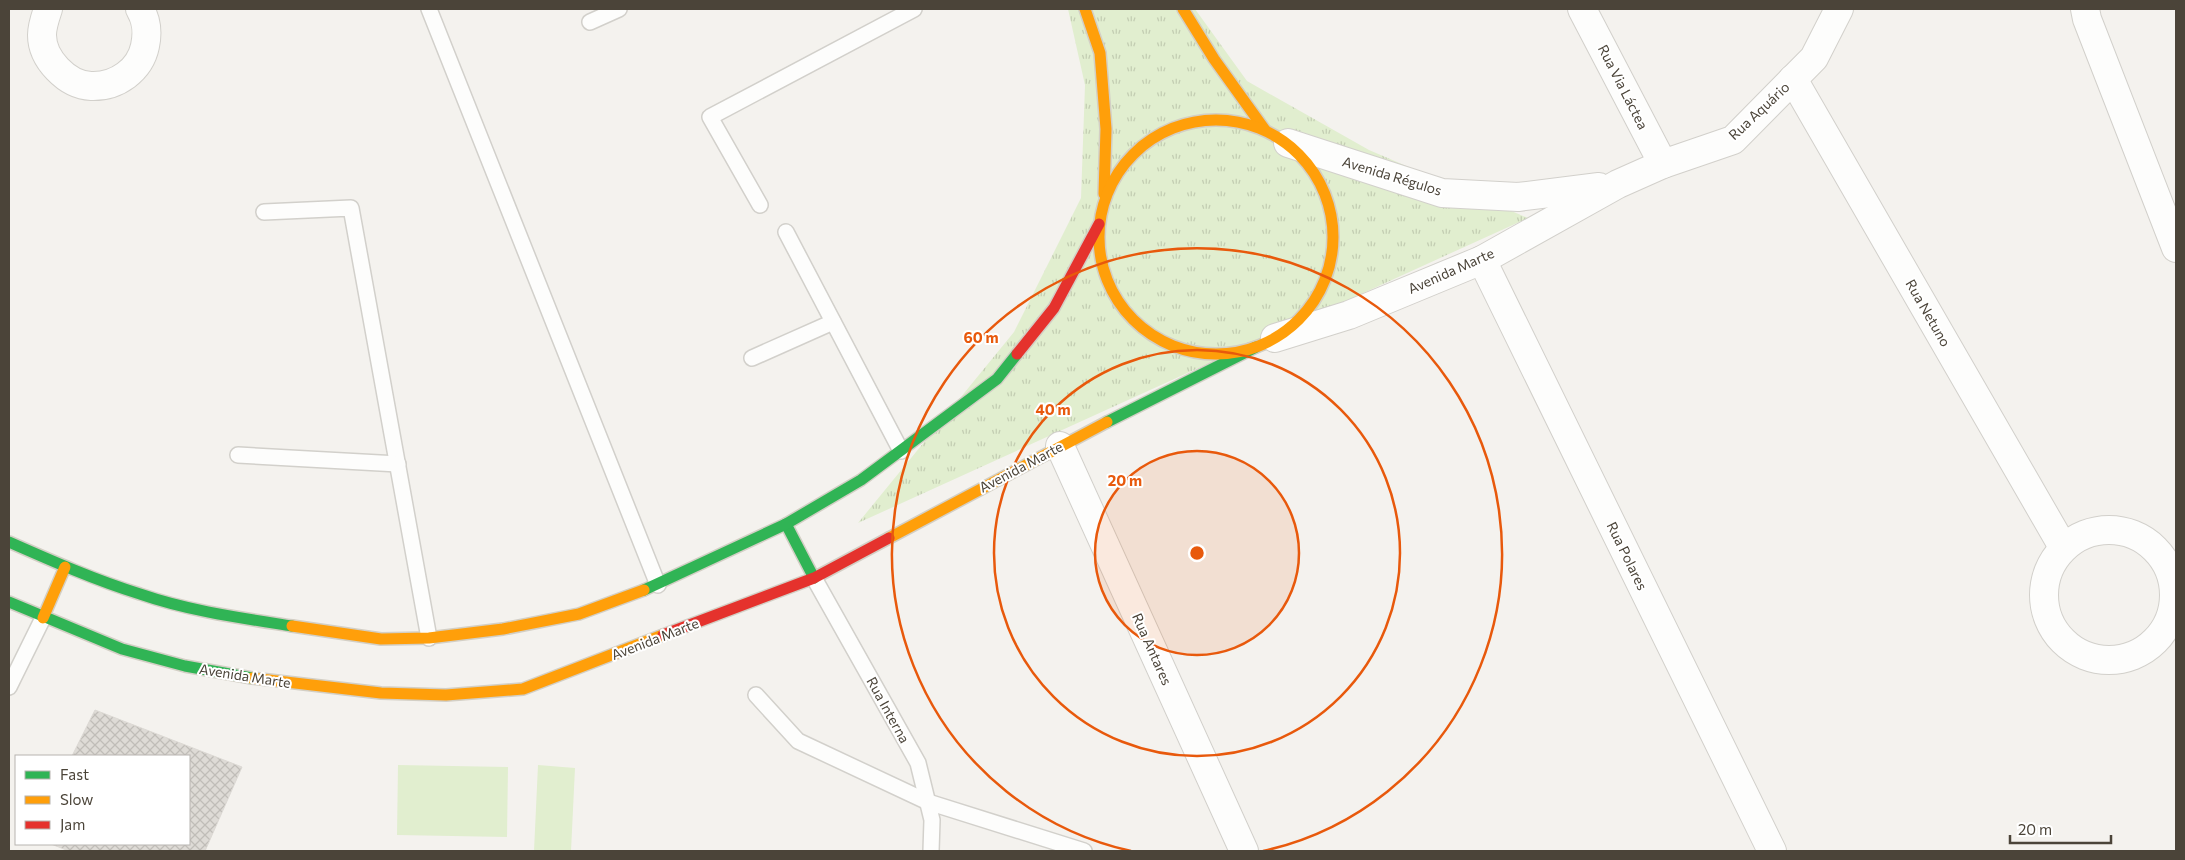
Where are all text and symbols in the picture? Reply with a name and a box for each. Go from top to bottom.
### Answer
street label: Rua Via Láctea [1595,42,1652,132]
street label: Rua Aquário [1725,78,1793,143]
street label: Avenida Régulos [1340,152,1444,199]
street label: Avenida Marte [1405,244,1496,297]
street label: Rua Netuno [1902,276,1955,349]
text: 60 m [963,328,999,346]
text: 40 m [1035,400,1071,418]
street label: Avenida Marte [976,437,1066,496]
text: 20 m [1108,471,1142,489]
street label: Rua Polares [1604,519,1651,593]
centre of rings [1188,544,1206,562]
street label: Rua Antares [1129,610,1176,687]
street label: Avenida Marte [609,614,701,663]
street label: Avenida Marte [198,660,292,691]
street label: Rua Interna [863,674,914,746]
legend [15,755,190,845]
text: Fast [60,765,89,783]
text: Slow [60,790,93,808]
scale bar [2010,812,2111,844]
text: Jam [60,815,85,833]
text: 20 m [2018,820,2052,838]

